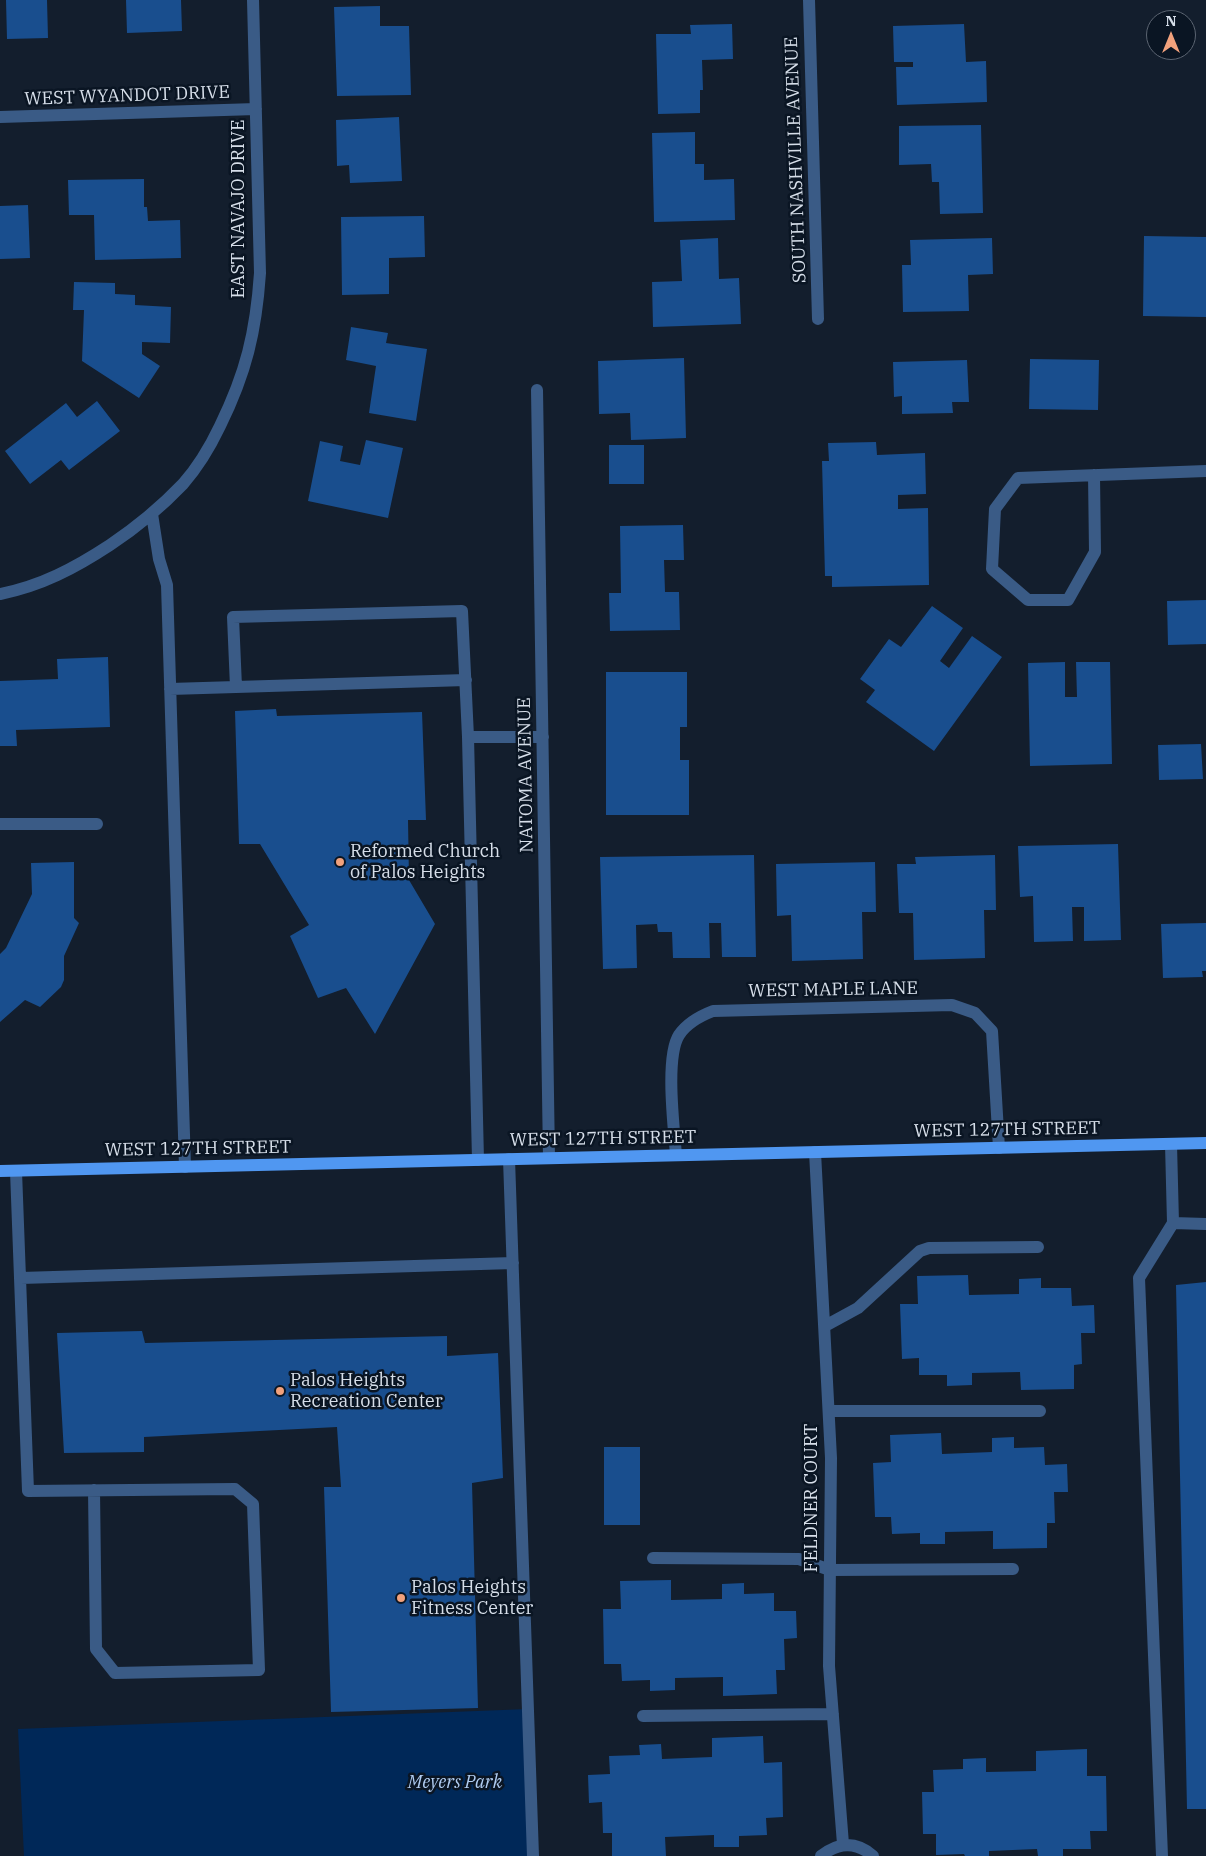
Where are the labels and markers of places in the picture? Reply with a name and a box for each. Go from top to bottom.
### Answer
place label: Reformed Church of Palos Heights [350,841,500,884]
marker: Reformed Church of Palos Heights [334,856,346,868]
place label: Palos Heights Recreation Center [290,1370,443,1412]
marker: Palos Heights Recreation Center [274,1385,286,1397]
place label: Palos Heights Fitness Center [411,1577,533,1620]
marker: Palos Heights Fitness Center [395,1592,407,1604]

